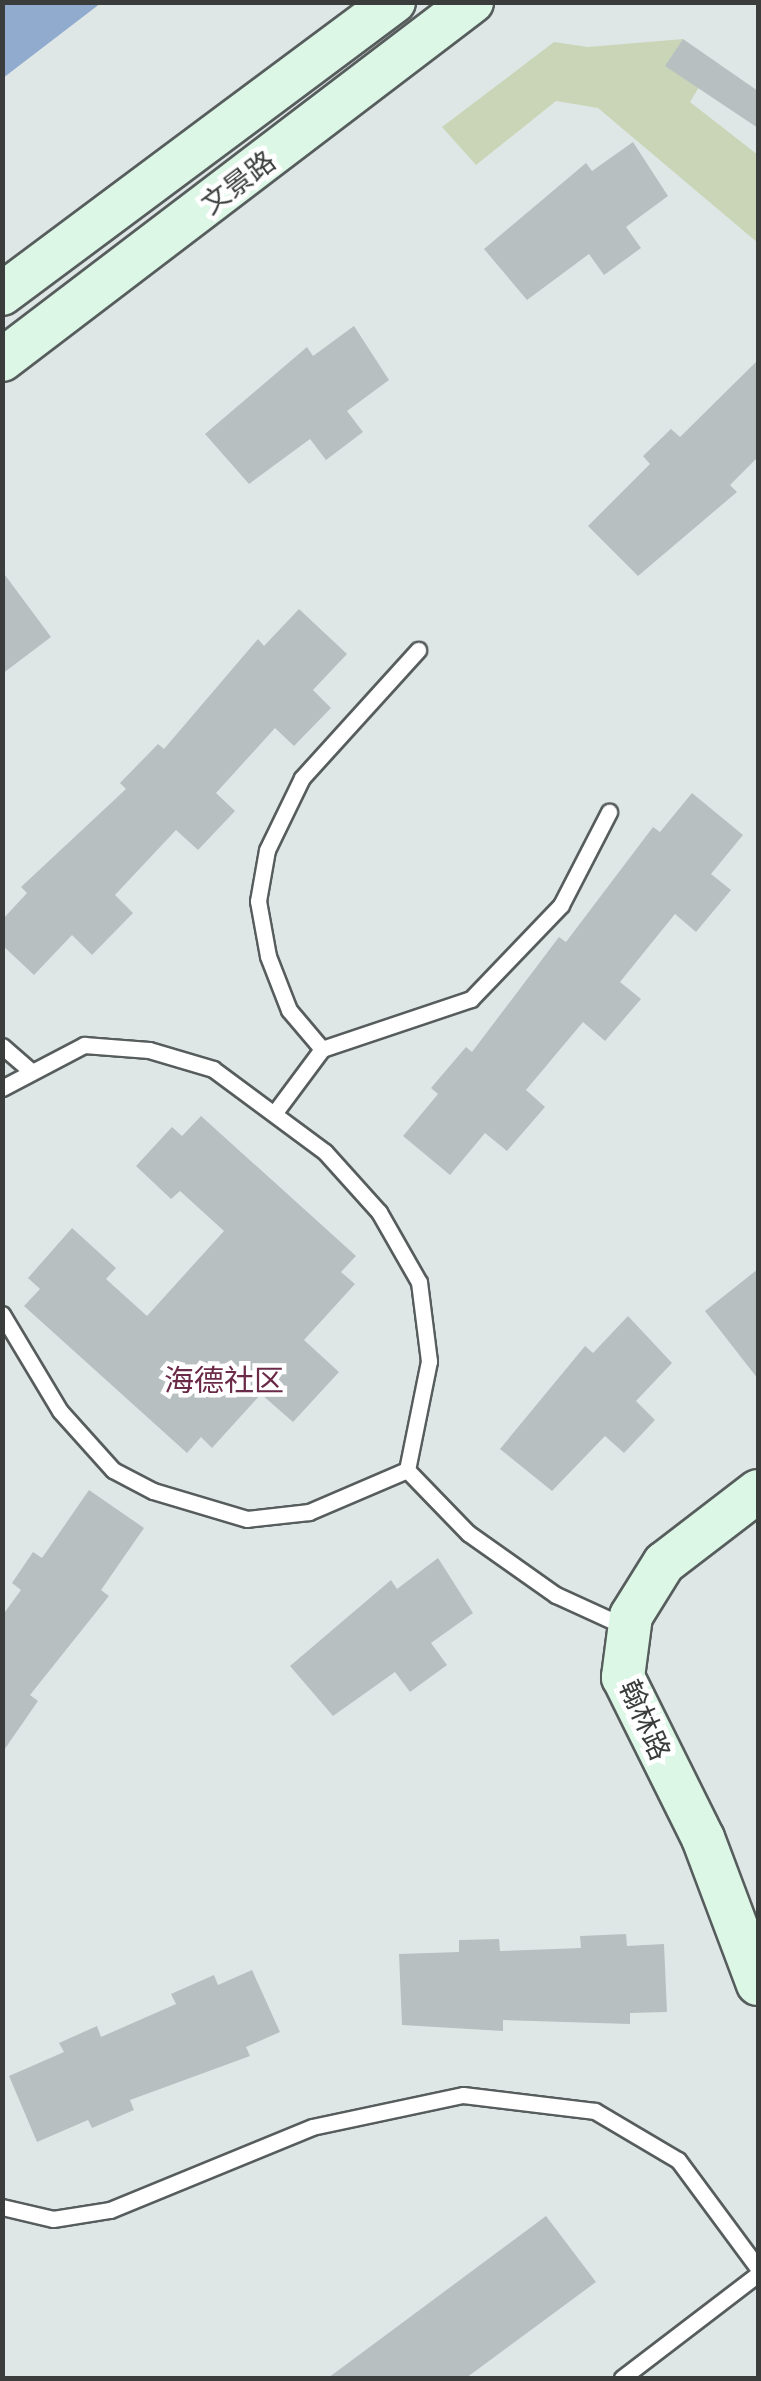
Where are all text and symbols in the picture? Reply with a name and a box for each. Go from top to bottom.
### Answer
street label: 文景路 [193,142,281,220]
district label: 海德社区 [164,1360,284,1396]
street label: 翰林路 [615,1674,679,1764]

